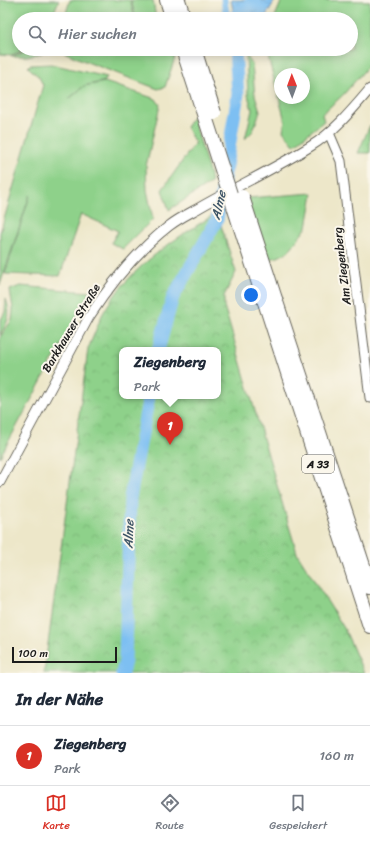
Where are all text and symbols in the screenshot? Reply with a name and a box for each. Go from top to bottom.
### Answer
search box [12,12,358,56]
text: Hier suchen [58,21,137,47]
icon: search [26,23,48,45]
north arrow [274,68,310,104]
water label: Alme [204,187,233,223]
street label: Am Ziegenberg [326,226,358,307]
street label: Barkhauser Straße [36,279,106,377]
your location [241,285,261,305]
popup [119,347,221,399]
text: Ziegenberg [134,349,206,375]
text: Park [134,375,160,398]
pin: 1 [157,412,183,445]
road number: A 33 [302,455,334,473]
water label: Alme [116,518,141,550]
text: 100 m [18,644,48,663]
scale bar [12,645,117,664]
text: In der Nähe [16,684,103,714]
text: Ziegenberg [54,731,126,757]
text: 1 [26,744,32,767]
text: 160 m [319,744,354,767]
text: Park [54,757,81,780]
tab: Karte [43,792,70,835]
tab: Route [155,792,184,835]
tab: Gespeichert [269,792,327,835]

